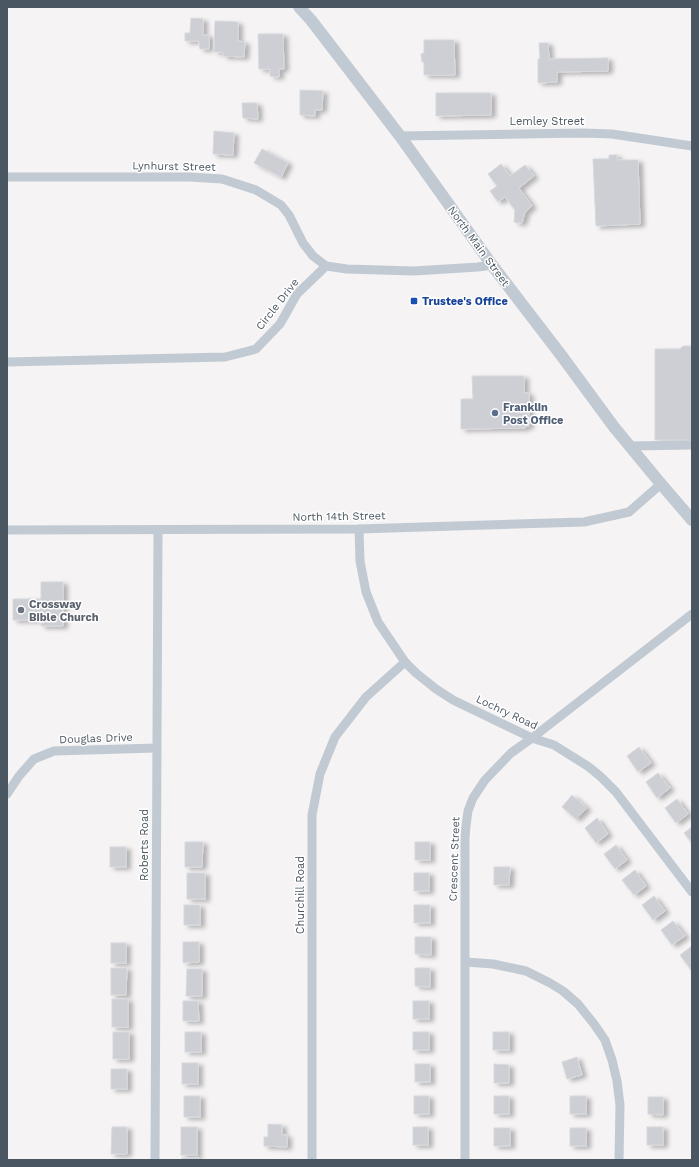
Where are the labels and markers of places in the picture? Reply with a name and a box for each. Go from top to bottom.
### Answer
place label: Trustee's Office [422,295,508,308]
marker: Trustee's Office [409,296,419,306]
place label: Franklin Post Office [503,401,563,427]
marker: Franklin Post Office [490,408,500,418]
place label: Crossway Bible Church [29,598,99,624]
marker: Crossway Bible Church [16,605,26,615]

